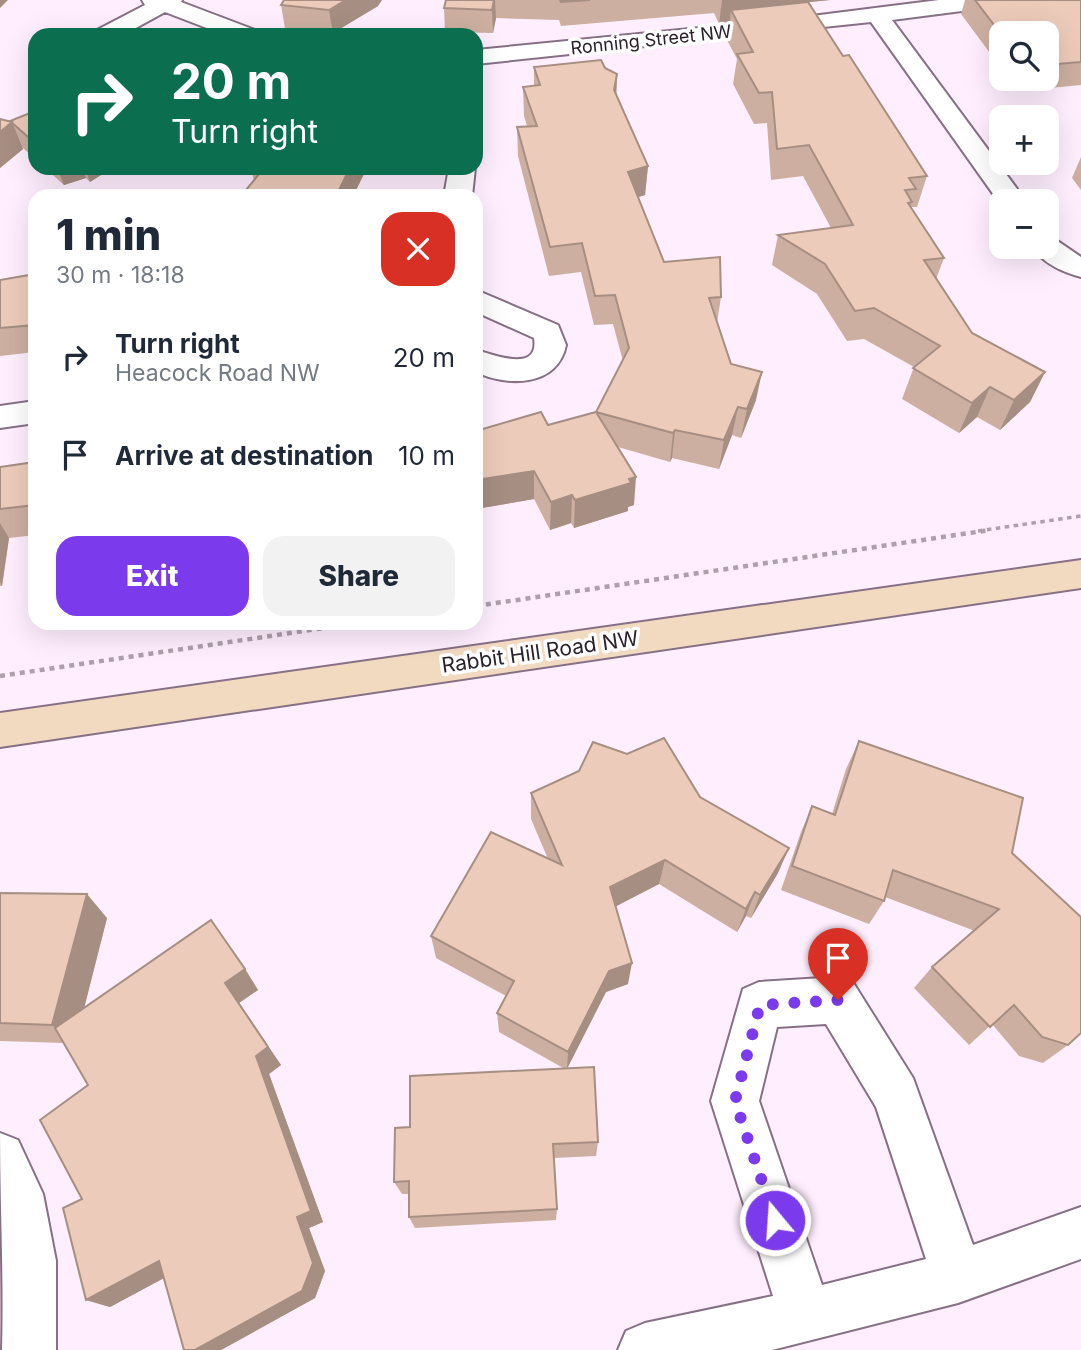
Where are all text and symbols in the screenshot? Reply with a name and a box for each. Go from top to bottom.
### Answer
street label: Ronning Street NW [569,21,733,58]
map controls [989,21,1059,259]
button: search [989,21,1059,91]
text: 20 m [171,52,291,111]
icon: right [56,56,147,147]
button: + [989,105,1059,175]
text: Turn right [171,112,318,151]
button: − [989,189,1059,259]
text: 1 min [56,209,161,260]
button: close [381,212,455,286]
text: 30 m · 18:18 [56,261,185,289]
text: Turn right [115,328,240,359]
icon: right [56,338,94,376]
text: 20 m [393,342,455,373]
text: Heacock Road NW [115,359,320,387]
icon: arrive [56,436,94,474]
text: Arrive at destination [115,440,374,471]
text: 10 m [398,440,455,471]
button: Exit [56,536,249,616]
button: Share [263,536,455,616]
street label: Rabbit Hill Road NW [440,625,640,678]
pin [808,928,868,1000]
icon: arrive [819,939,857,977]
position arrow [738,1183,812,1257]

